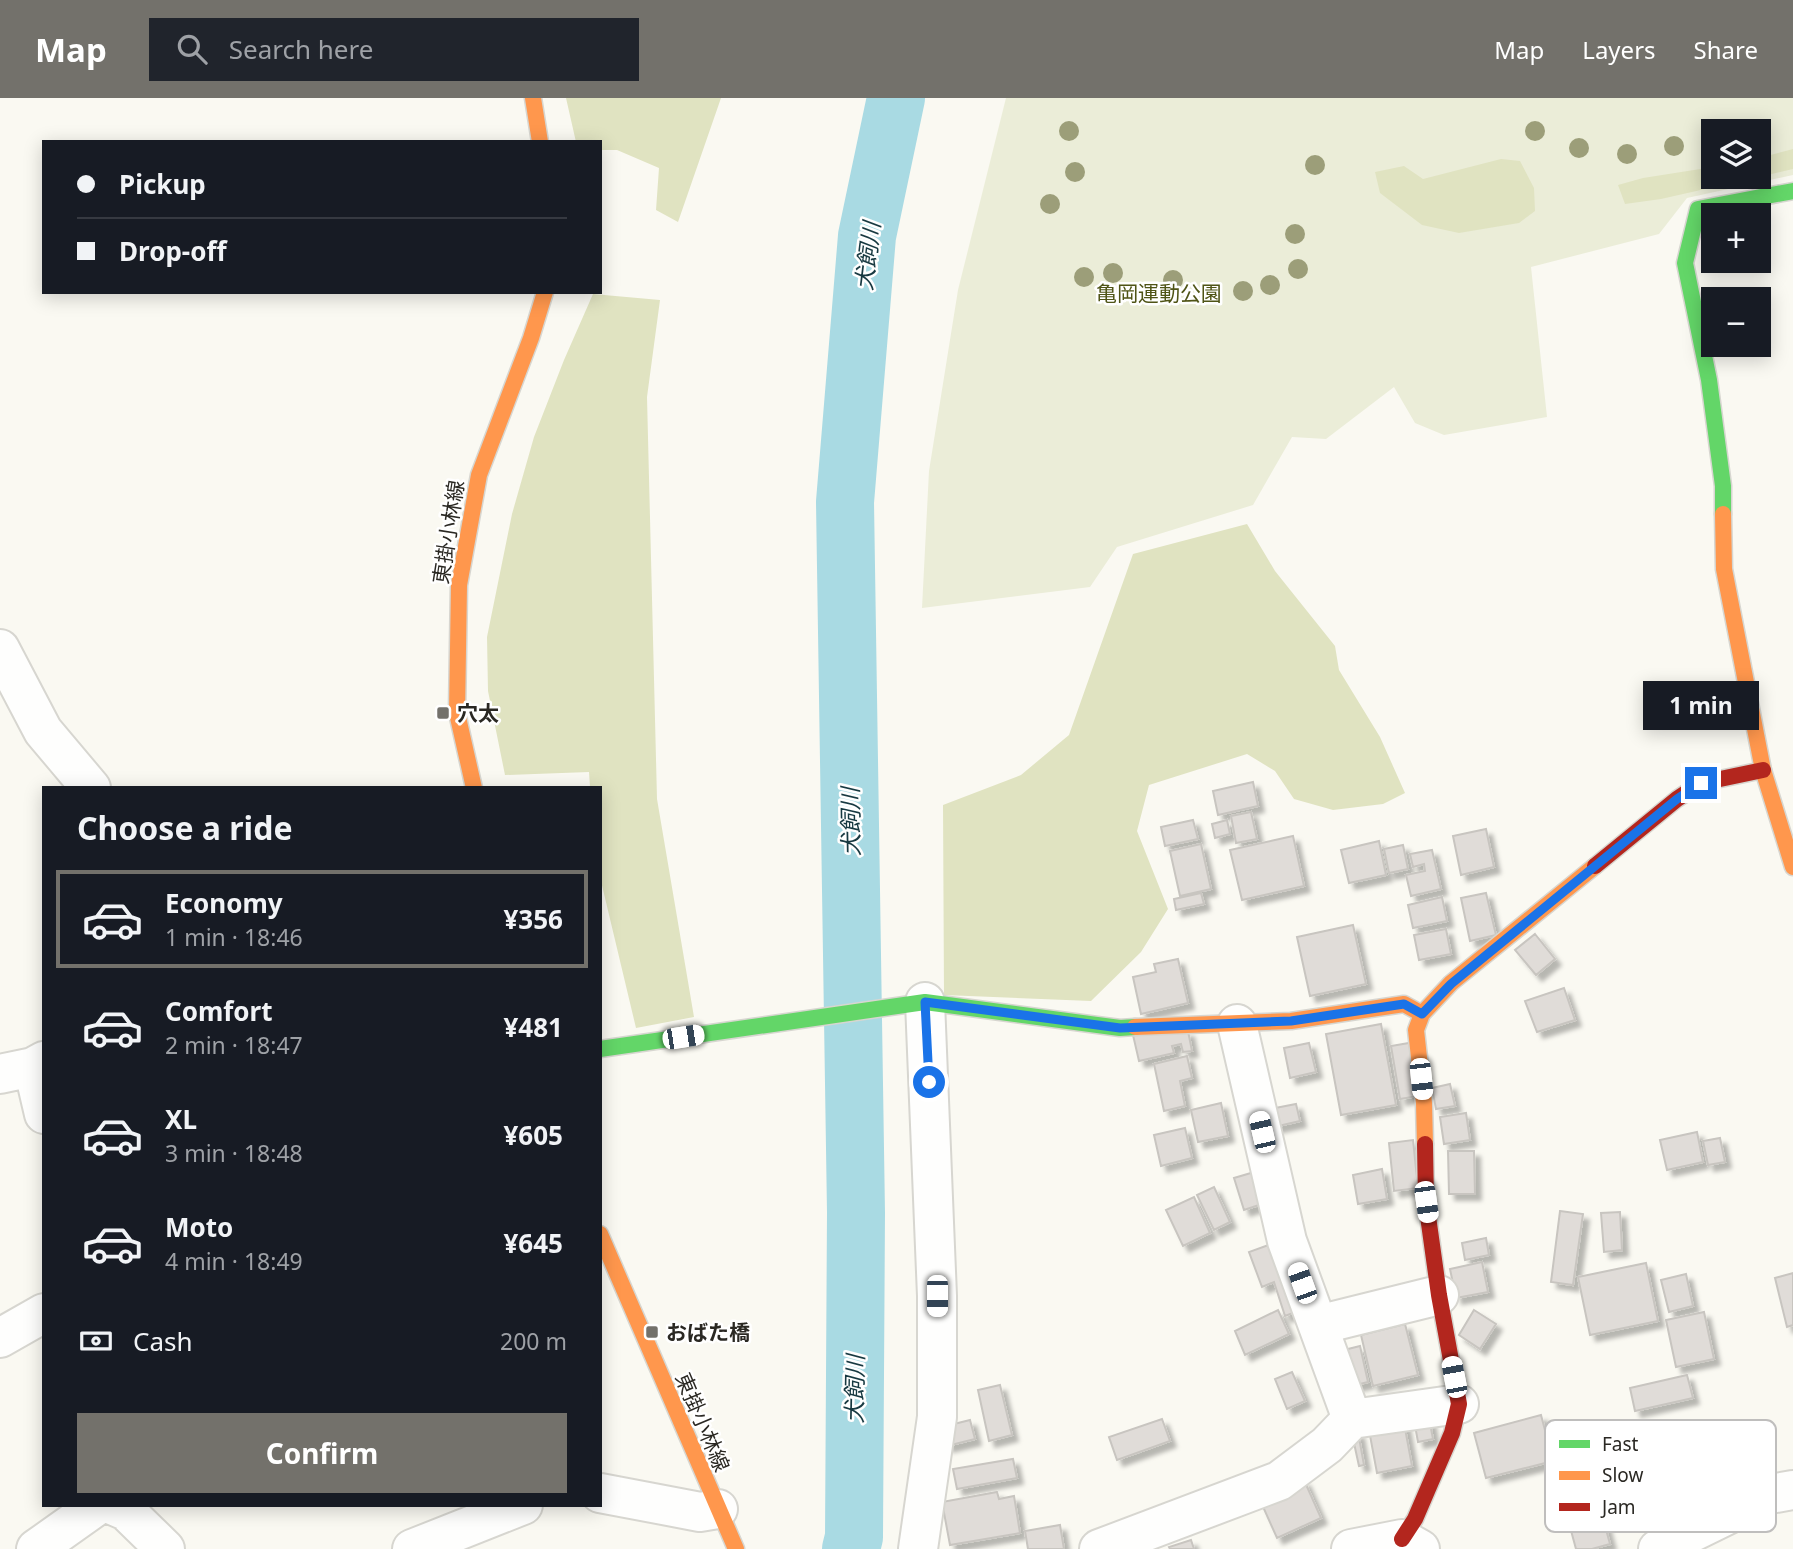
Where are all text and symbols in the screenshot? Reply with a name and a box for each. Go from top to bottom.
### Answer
search box [149,18,639,81]
text: Map [35,27,107,72]
icon: search [173,30,211,68]
text: Search here [229,31,373,67]
text: Map [1494,33,1544,66]
text: Layers [1582,33,1656,66]
text: Share [1694,33,1758,66]
map controls [1701,119,1771,357]
button: layers [1701,119,1771,189]
text: Pickup [119,166,206,202]
button: + [1701,203,1771,273]
water label: 犬飼川 [847,217,887,292]
text: Drop-off [119,233,226,269]
park label: 亀岡運動公園 [1096,279,1222,307]
button: − [1701,287,1771,357]
street label: 東掛小林線 [426,478,470,586]
callout: 1 min [1643,682,1759,730]
text: 1 min [1669,689,1733,721]
place label: 穴太 [457,699,499,727]
marker: 穴太 [435,705,451,721]
route end [1685,767,1717,799]
water label: 犬飼川 [833,784,867,857]
text: Choose a ride [77,806,293,849]
text: Economy [165,885,283,921]
icon: car [81,888,144,951]
text: ¥356 [504,901,563,937]
text: 1 min · 18:46 [165,921,303,953]
text: Comfort [165,993,273,1029]
icon: car [81,996,144,1059]
text: ¥481 [504,1009,563,1045]
car [661,1023,706,1051]
text: 2 min · 18:47 [165,1029,303,1061]
car [1409,1057,1434,1101]
route start [913,1066,945,1098]
text: XL [165,1101,197,1137]
icon: car [81,1104,144,1167]
car [1248,1109,1277,1155]
text: ¥605 [504,1117,563,1153]
text: 3 min · 18:48 [165,1137,303,1169]
car [1413,1180,1440,1224]
text: Moto [165,1209,233,1245]
icon: car [81,1212,144,1275]
text: ¥645 [504,1225,563,1261]
text: 4 min · 18:49 [165,1245,303,1277]
car [1285,1260,1320,1306]
car [927,1275,948,1317]
place label: おばた橋 [666,1318,750,1346]
icon: cash [77,1322,115,1360]
text: Cash [133,1323,193,1359]
marker: おばた橋 [644,1324,660,1340]
text: 200 m [500,1325,567,1357]
water label: 犬飼川 [837,1351,871,1424]
car [1440,1354,1469,1400]
street label: 東掛小林線 [670,1368,736,1476]
button: Confirm [77,1413,567,1493]
legend [1545,1420,1776,1532]
text: Fast [1602,1431,1639,1457]
text: Slow [1602,1462,1643,1488]
text: Jam [1600,1494,1636,1520]

